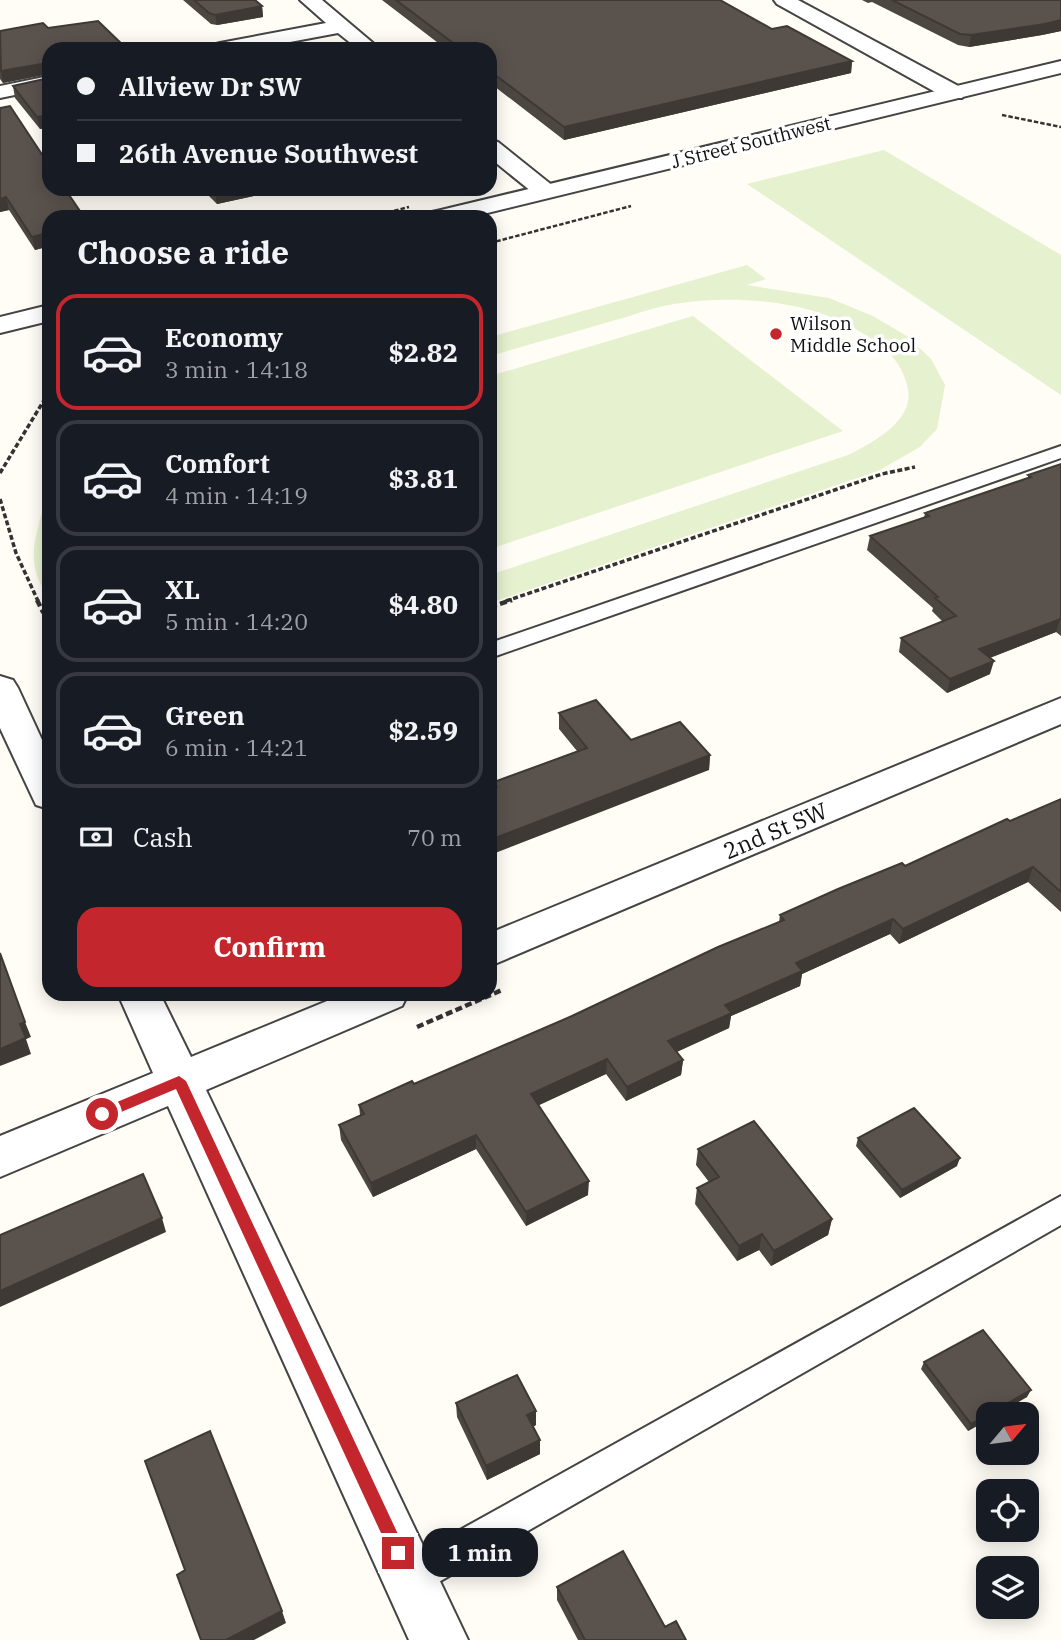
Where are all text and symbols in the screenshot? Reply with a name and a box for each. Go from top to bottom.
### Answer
text: Allview Dr SW [119,69,302,103]
street label: J Street Southwest [669,111,834,173]
text: 26th Avenue Southwest [119,136,418,170]
text: Choose a ride [77,231,289,273]
place label: Wilson Middle School [790,311,916,357]
text: Economy [165,320,283,354]
icon: car [81,321,144,384]
marker: Wilson Middle School [768,326,784,342]
text: $2.82 [388,335,458,369]
text: 3 min · 14:18 [165,354,308,384]
text: Comfort [165,446,270,480]
icon: car [81,447,144,510]
text: $3.81 [388,461,458,495]
text: 4 min · 14:19 [165,480,308,510]
text: XL [165,572,200,606]
icon: car [81,573,144,636]
text: $4.80 [388,587,458,621]
text: 5 min · 14:20 [165,606,308,636]
text: Green [165,698,245,732]
icon: car [81,699,144,762]
text: $2.59 [388,713,458,747]
text: 6 min · 14:21 [165,732,308,762]
street label: 2nd St SW [718,795,832,865]
icon: cash [77,818,115,856]
text: Cash [133,820,193,854]
text: 70 m [407,822,462,852]
button: Confirm [77,907,462,987]
route start [86,1098,118,1130]
north arrow [976,1402,1040,1465]
map controls [976,1402,1039,1619]
button: locate [976,1479,1039,1542]
callout: 1 min [422,1528,538,1578]
route end [382,1537,414,1569]
text: 1 min [448,1537,512,1567]
button: layers [976,1556,1039,1619]

